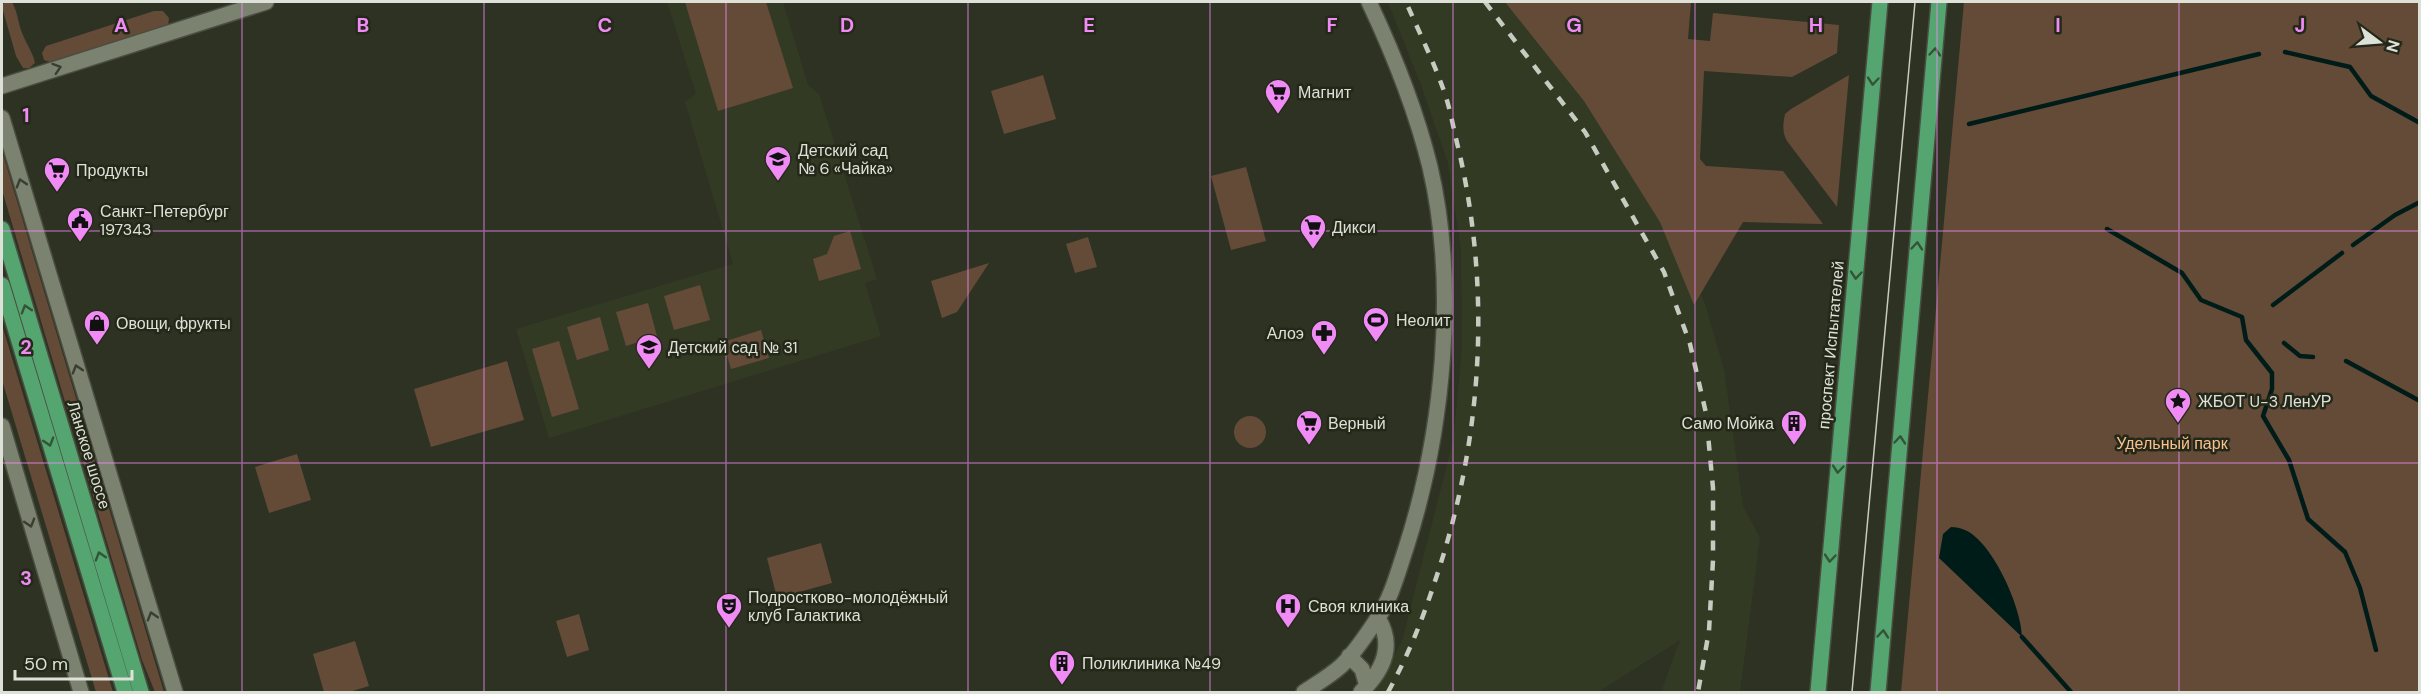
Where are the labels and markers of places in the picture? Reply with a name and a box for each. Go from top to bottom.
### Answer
supermarket icon: Магнит [1263,77,1293,115]
place label: Магнит [1298,82,1352,103]
place label: Детский сад № 6 «Чайка» [798,140,893,179]
school or university icon: Детский сад № 6 «Чайка» [763,144,793,182]
supermarket icon: Продукты [42,155,72,193]
place label: Продукты [76,160,148,181]
place label: Санкт-Петербург 197343 [100,201,229,240]
public building icon: Санкт-Петербург 197343 [65,205,95,243]
supermarket icon: Дикси [1298,212,1328,250]
place label: Дикси [1332,217,1376,238]
sports icon: Неолит [1361,305,1391,343]
shop icon: Овощи, фрукты [82,308,112,346]
place label: Неолит [1396,310,1451,331]
place label: Овощи, фрукты [116,313,231,334]
pharmacy icon: Алоэ [1309,318,1339,356]
place label: Алоэ [1267,323,1304,344]
school or university icon: Детский сад № 31 [634,332,664,370]
place label: Детский сад № 31 [668,337,798,358]
place icon: ЖБОТ U-3 ЛенУР [2163,386,2193,424]
place label: ЖБОТ U-3 ЛенУР [2198,391,2332,412]
supermarket icon: Верный [1294,408,1324,446]
building icon: Само Мойка [1779,408,1809,446]
place label: Верный [1328,413,1386,434]
place label: Само Мойка [1682,413,1774,434]
place label: Подростково-молодёжный клуб Галактика [748,587,948,626]
theatre icon: Подростково-молодёжный клуб Галактика [714,591,744,629]
hospital icon: Своя клиника [1273,591,1303,629]
place label: Своя клиника [1308,596,1409,617]
building icon: Поликлиника №49 [1047,648,1077,686]
place label: Поликлиника №49 [1082,653,1221,674]

